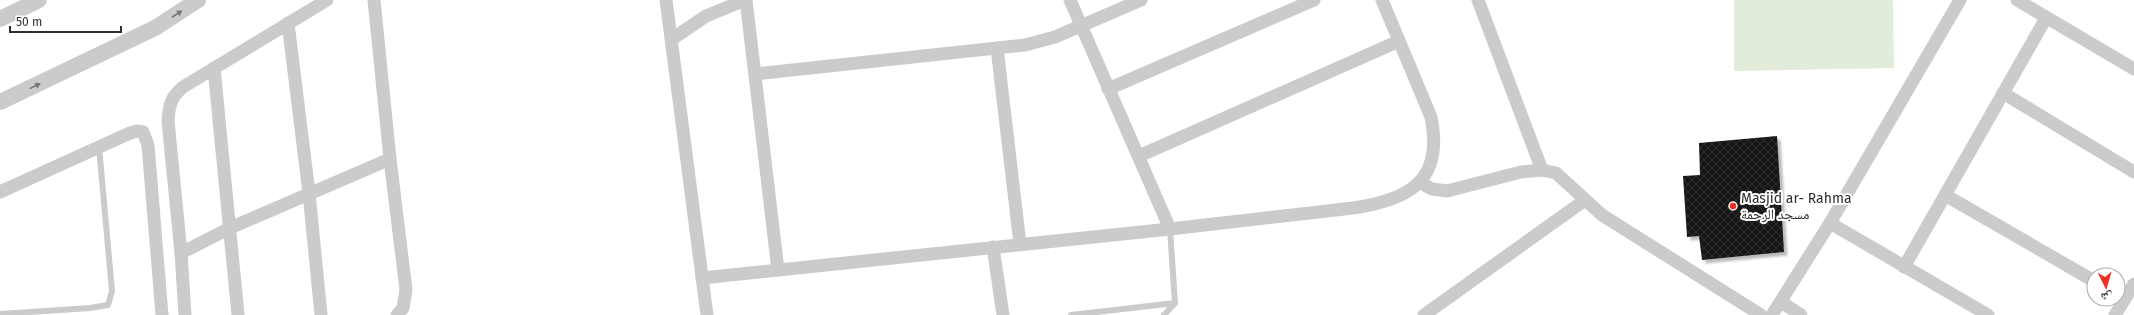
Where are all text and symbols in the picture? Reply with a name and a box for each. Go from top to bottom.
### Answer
scale bar [10,8,121,34]
one-way arrow [172,10,182,18]
text: 50 m [16,15,42,29]
one-way arrow [29,83,41,89]
place label: Masjid ar- Rahma مسجد الرحمة [1741,190,1852,223]
marker: Masjid ar- Rahma مسجد الرحمة [1728,201,1738,211]
north arrow [2086,267,2126,307]
text: ش [2100,288,2113,303]

